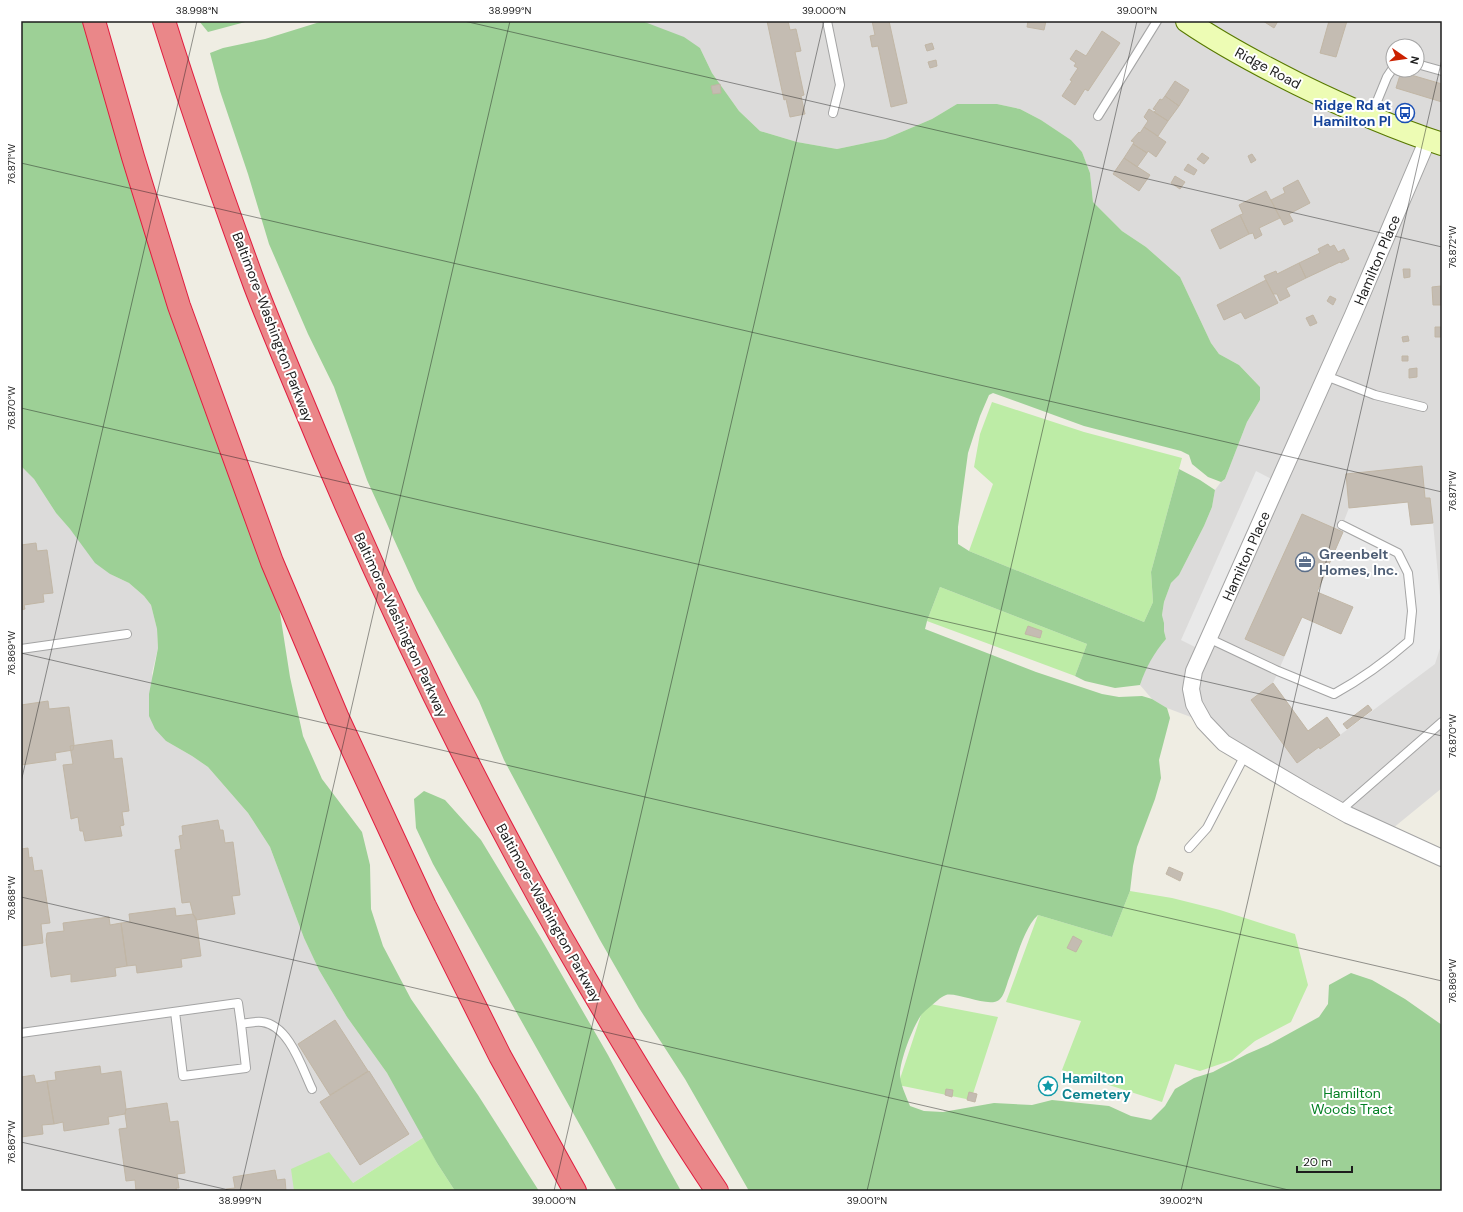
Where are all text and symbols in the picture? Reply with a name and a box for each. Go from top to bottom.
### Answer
text: 38.998°N [176,4,218,17]
text: 38.999°N [489,4,532,17]
text: 39.000°N [802,4,846,17]
text: 39.001°N [1117,4,1157,17]
north arrow [1385,38,1425,78]
street label: Ridge Road [1232,43,1304,93]
text: N [1407,55,1422,66]
place label: Ridge Rd at Hamilton Pl [1313,96,1391,130]
bus stop icon: Ridge Rd at Hamilton Pl [1394,102,1416,124]
text: 76.871°W [5,143,18,184]
street label: Hamilton Place [1350,212,1404,308]
text: 76.872°W [1446,225,1459,268]
street label: Baltimore-Washington Parkway [228,229,318,425]
text: 76.870°W [5,386,18,430]
text: 76.871°W [1446,470,1459,511]
street label: Hamilton Place [1218,508,1274,604]
street label: Baltimore-Washington Parkway [350,530,452,721]
place label: Greenbelt Homes, Inc. [1319,545,1398,579]
office icon: Greenbelt Homes, Inc. [1294,551,1316,573]
text: 76.869°W [5,630,18,675]
text: 76.870°W [1446,714,1459,758]
street label: Baltimore-Washington Parkway [492,820,606,1006]
text: 76.868°W [5,875,18,920]
text: 76.869°W [1446,958,1459,1003]
place label: Hamilton Cemetery [1062,1069,1131,1103]
place icon: Hamilton Cemetery [1037,1075,1059,1097]
park label: Hamilton Woods Tract [1311,1084,1393,1118]
text: 76.867°W [5,1120,18,1164]
scale bar [1297,1148,1352,1174]
text: 20 m [1303,1154,1332,1170]
text: 38.999°N [219,1194,262,1207]
text: 39.000°N [532,1194,576,1207]
text: 39.001°N [847,1194,887,1207]
text: 39.002°N [1160,1194,1203,1207]

